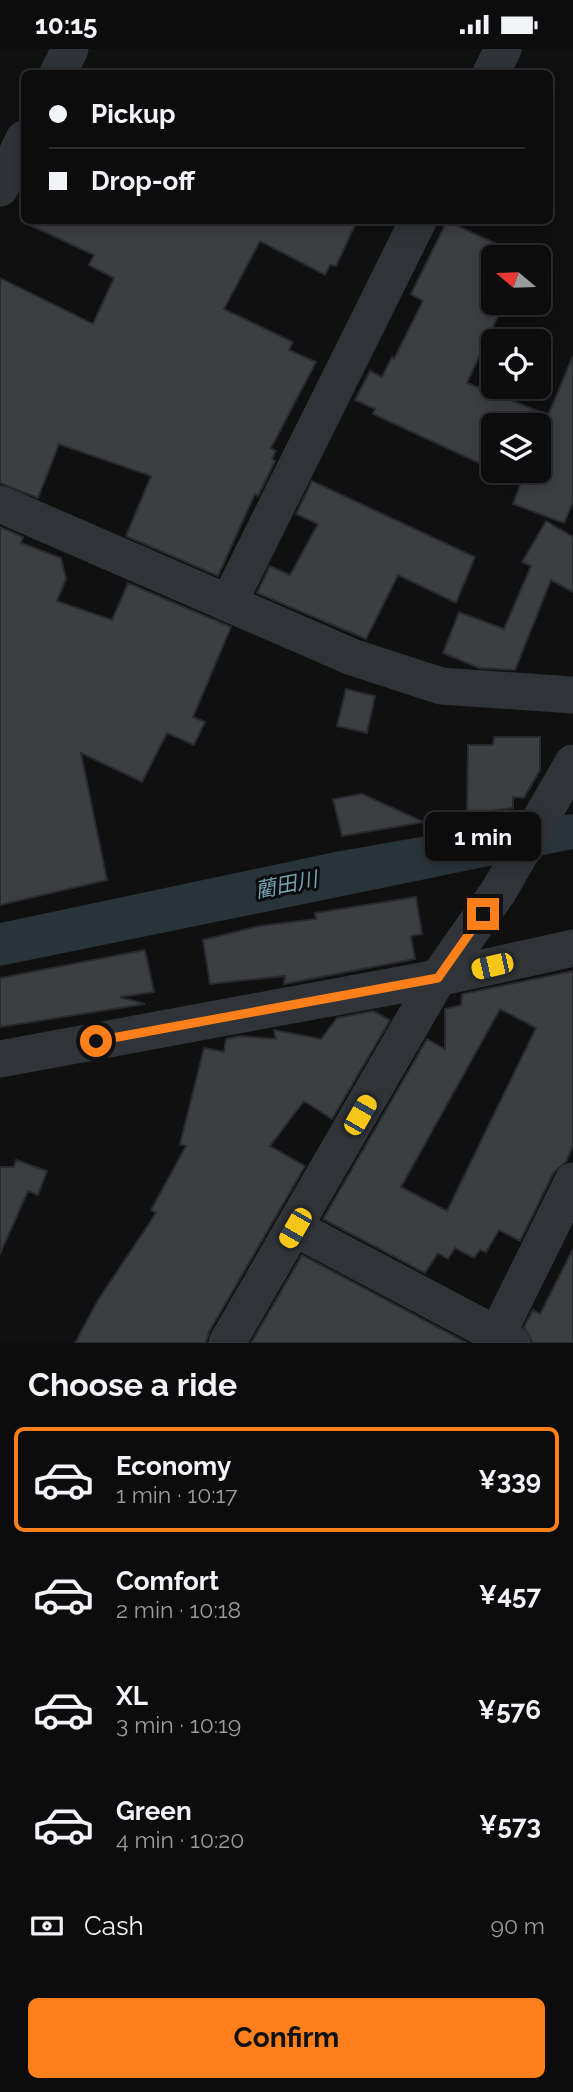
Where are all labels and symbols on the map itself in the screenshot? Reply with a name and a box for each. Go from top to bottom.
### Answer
north arrow [481,245,551,315]
callout: 1 min [425,813,541,861]
water label: 藺田川 [253,866,321,903]
route end [467,898,499,930]
car [470,951,515,981]
route start [80,1025,112,1057]
car [341,1092,380,1138]
car [276,1205,315,1251]

